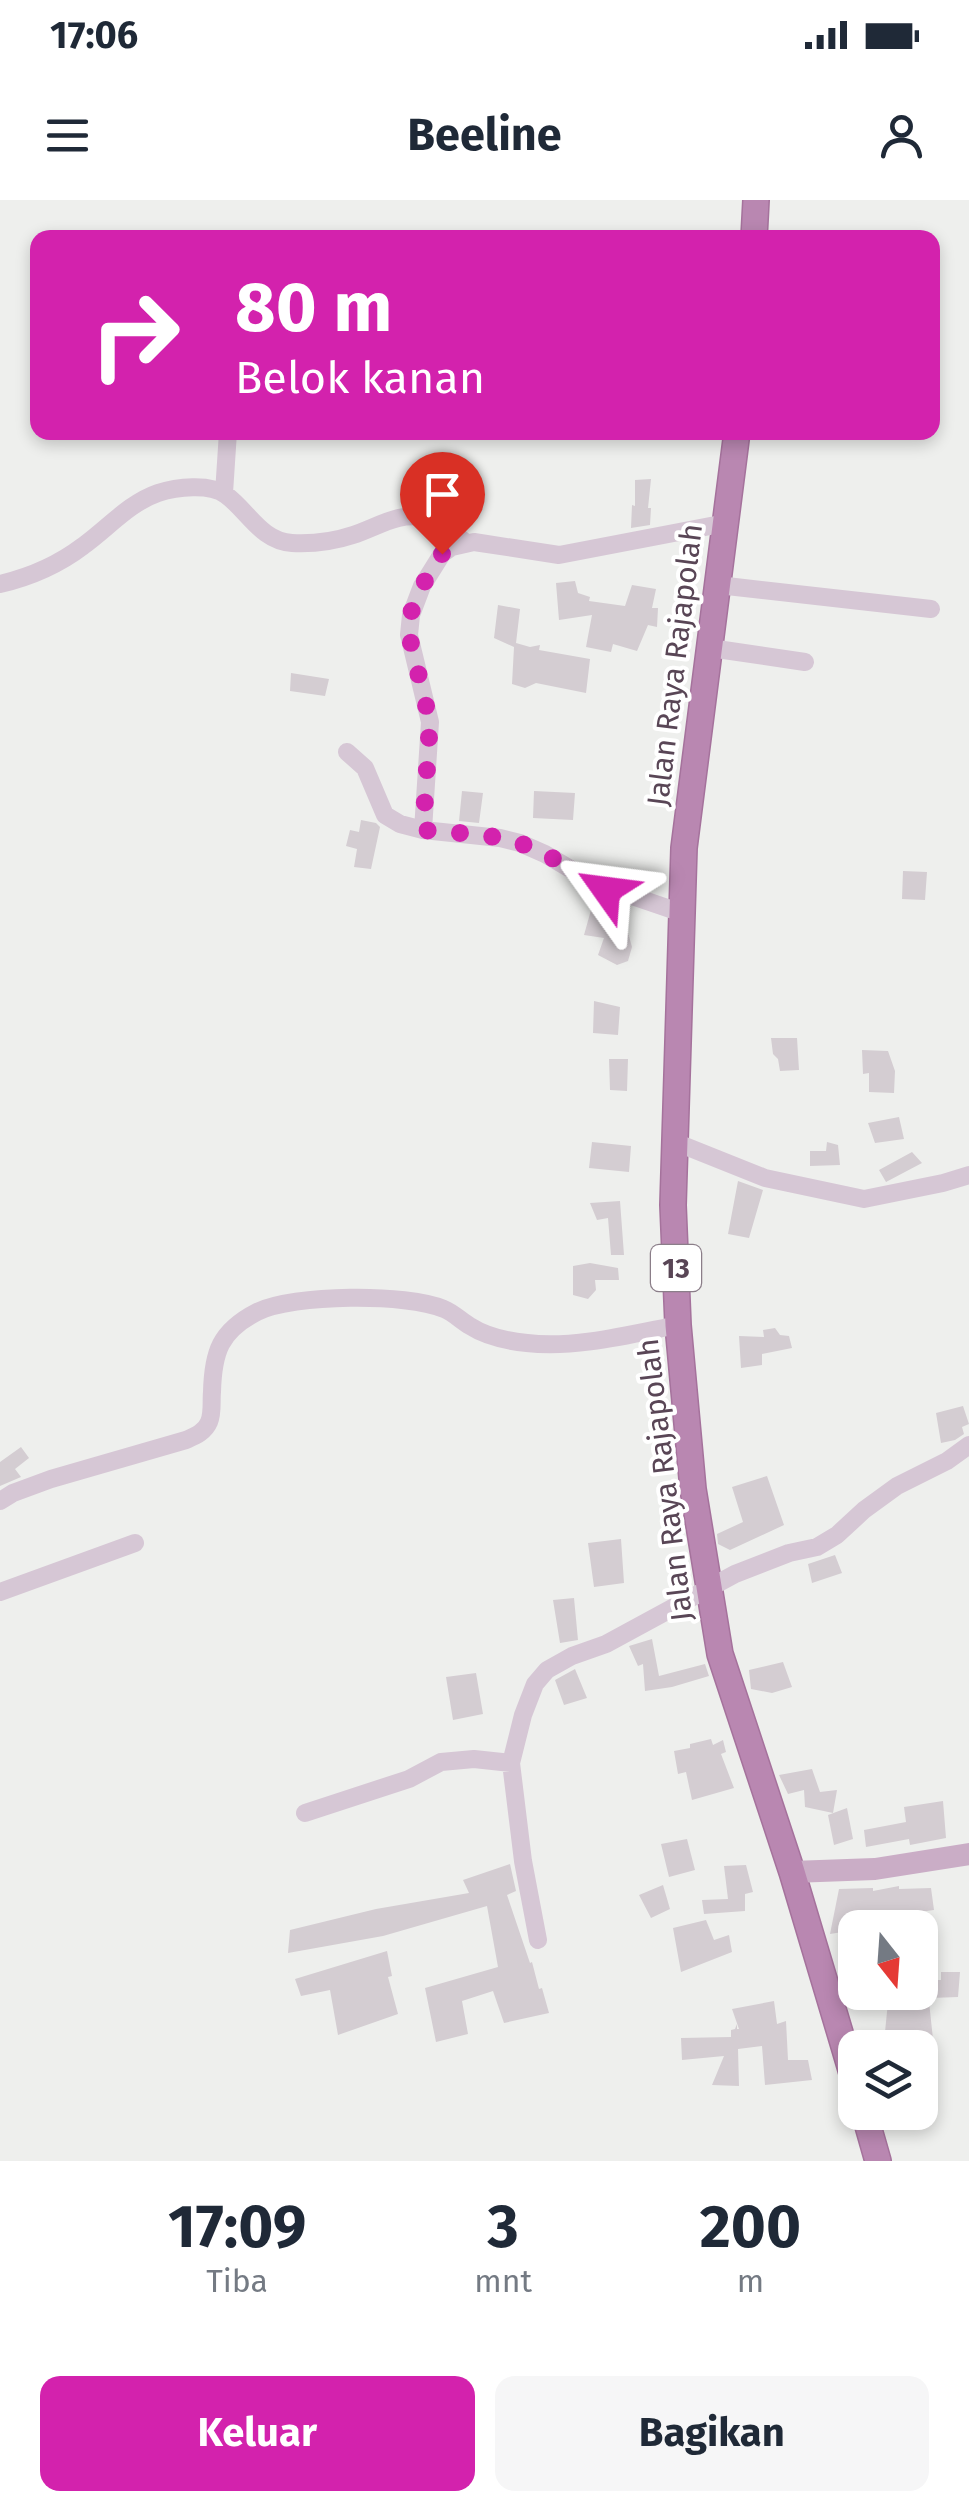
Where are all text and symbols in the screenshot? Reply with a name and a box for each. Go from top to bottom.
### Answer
text: 17:06 [50,12,138,58]
icon: menu [40,108,95,163]
text: Beeline [407,108,562,162]
icon: person [874,108,929,163]
text: 80 m [235,266,392,350]
icon: right [70,270,200,400]
text: Belok kanan [235,351,485,405]
pin [400,452,485,555]
icon: arrive [415,467,470,522]
street label: Jalan Raya Rajapolah [640,522,710,808]
position arrow [554,838,658,942]
road number: 13 [651,1245,701,1291]
street label: Jalan Raya Rajapolah [630,1337,700,1623]
north arrow [838,1910,938,2010]
map controls [838,1910,938,2130]
button: layers [838,2030,938,2130]
text: 17:09 [168,2191,306,2263]
text: 3 [487,2191,519,2263]
text: 200 [700,2191,801,2263]
text: Tiba [206,2262,268,2300]
text: mnt [474,2262,532,2300]
text: m [737,2262,764,2300]
button: Keluar [40,2376,475,2491]
button: Bagikan [495,2376,929,2491]

